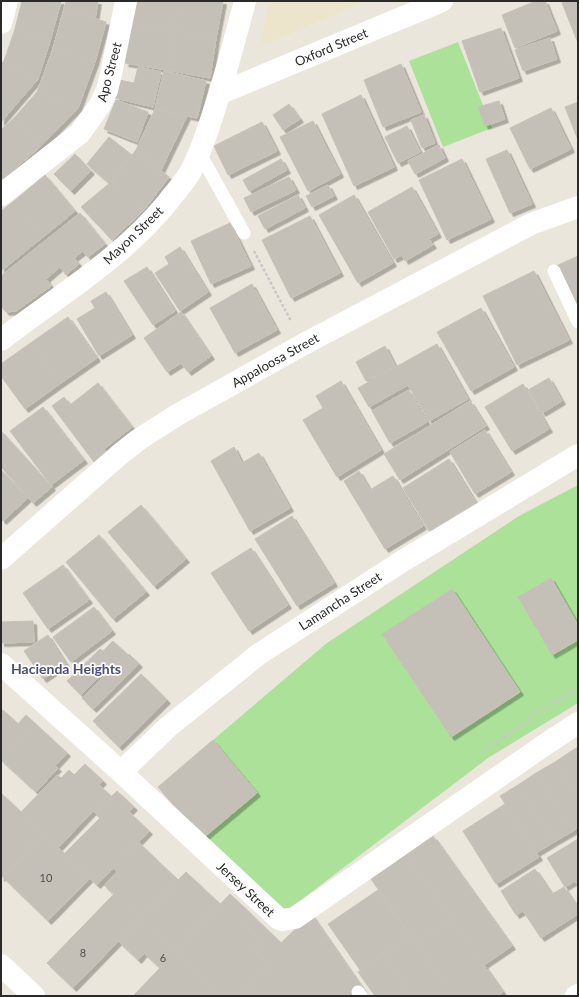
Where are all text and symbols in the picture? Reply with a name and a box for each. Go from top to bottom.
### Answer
street label: Oxford Street [292,24,370,70]
street label: Apo Street [93,40,125,104]
street label: Mayon Street [100,202,166,267]
street label: Appaloosa Street [229,329,322,391]
street label: Lamancha Street [296,568,384,634]
district label: Hacienda Heights [11,660,121,677]
street label: Jersey Street [214,858,278,920]
house number: 10 [40,871,53,884]
house number: 8 [80,946,86,959]
house number: 6 [160,951,166,964]

